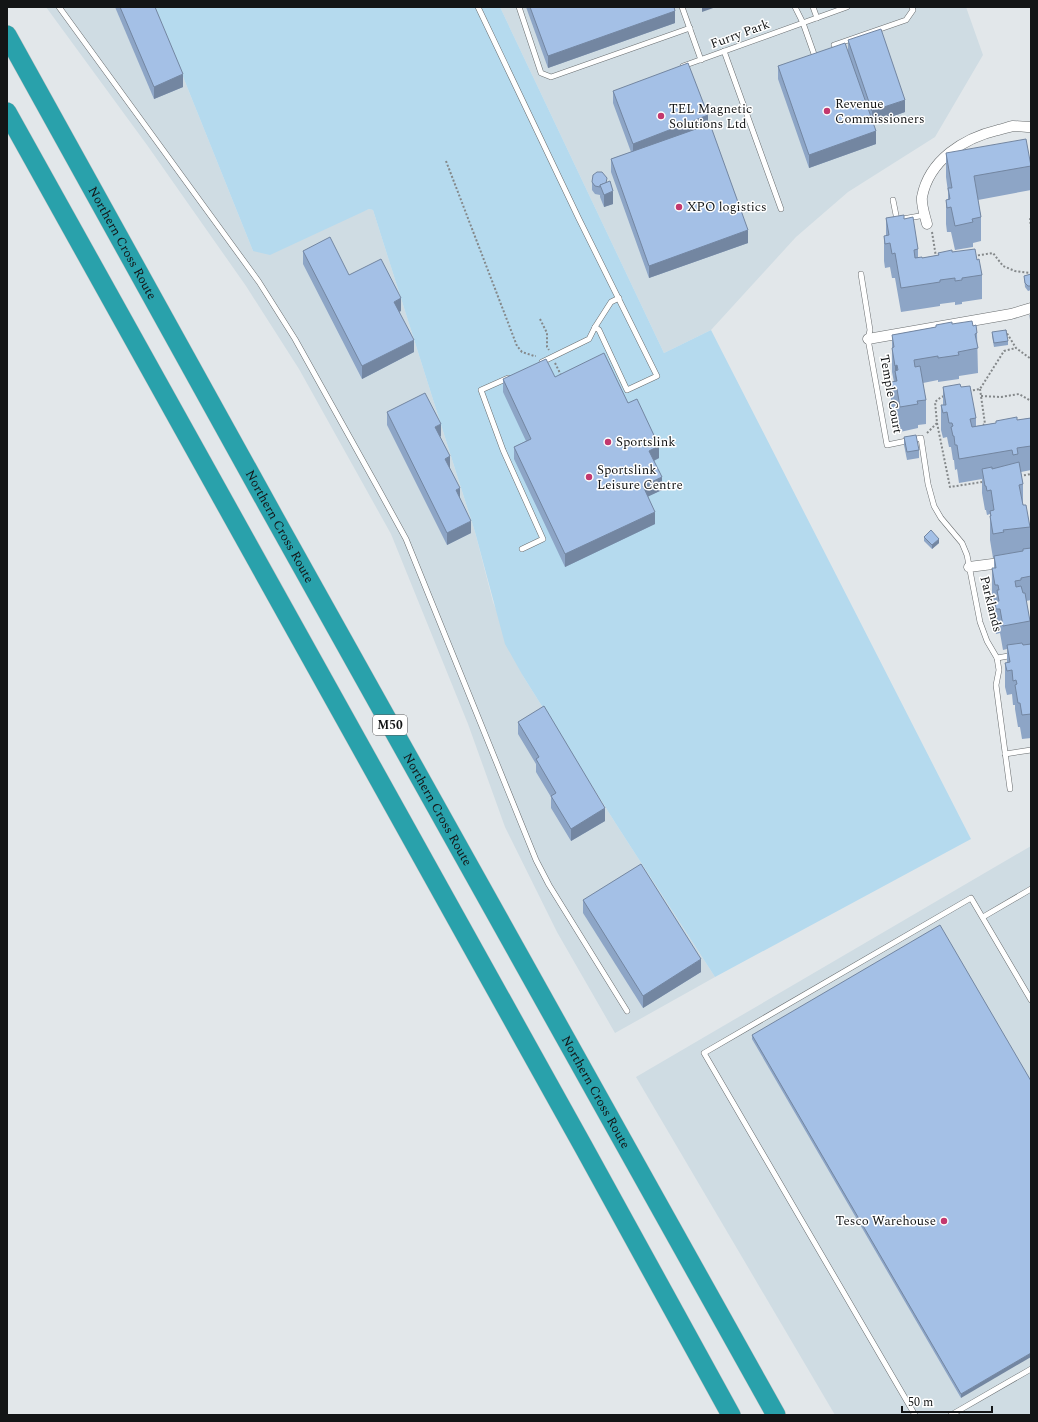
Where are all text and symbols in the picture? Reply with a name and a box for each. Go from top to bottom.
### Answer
street label: Furry Park [708,14,772,54]
place label: Revenue Commissioners [835,94,925,129]
place label: TEL Magnetic Solutions Ltd [669,99,752,134]
marker: Revenue Commissioners [822,106,832,116]
marker: TEL Magnetic Solutions Ltd [656,111,666,121]
street label: Northern Cross Route [83,183,162,304]
place label: XPO logistics [687,197,767,217]
marker: XPO logistics [674,202,684,212]
street label: Temple Court [874,353,908,435]
place label: Sportslink [616,432,675,452]
marker: Sportslink [603,437,613,447]
place label: Sportslink Leisure Centre [597,460,683,495]
street label: Northern Cross Route [240,466,319,587]
marker: Sportslink Leisure Centre [584,472,594,482]
street label: Parklands [974,574,1008,634]
road number: M50 [373,715,407,735]
street label: Northern Cross Route [398,749,477,870]
street label: Northern Cross Route [556,1032,635,1152]
place label: Tesco Warehouse [835,1211,936,1231]
marker: Tesco Warehouse [939,1216,949,1226]
scale bar [902,1388,992,1414]
text: 50 m [908,1393,933,1412]

